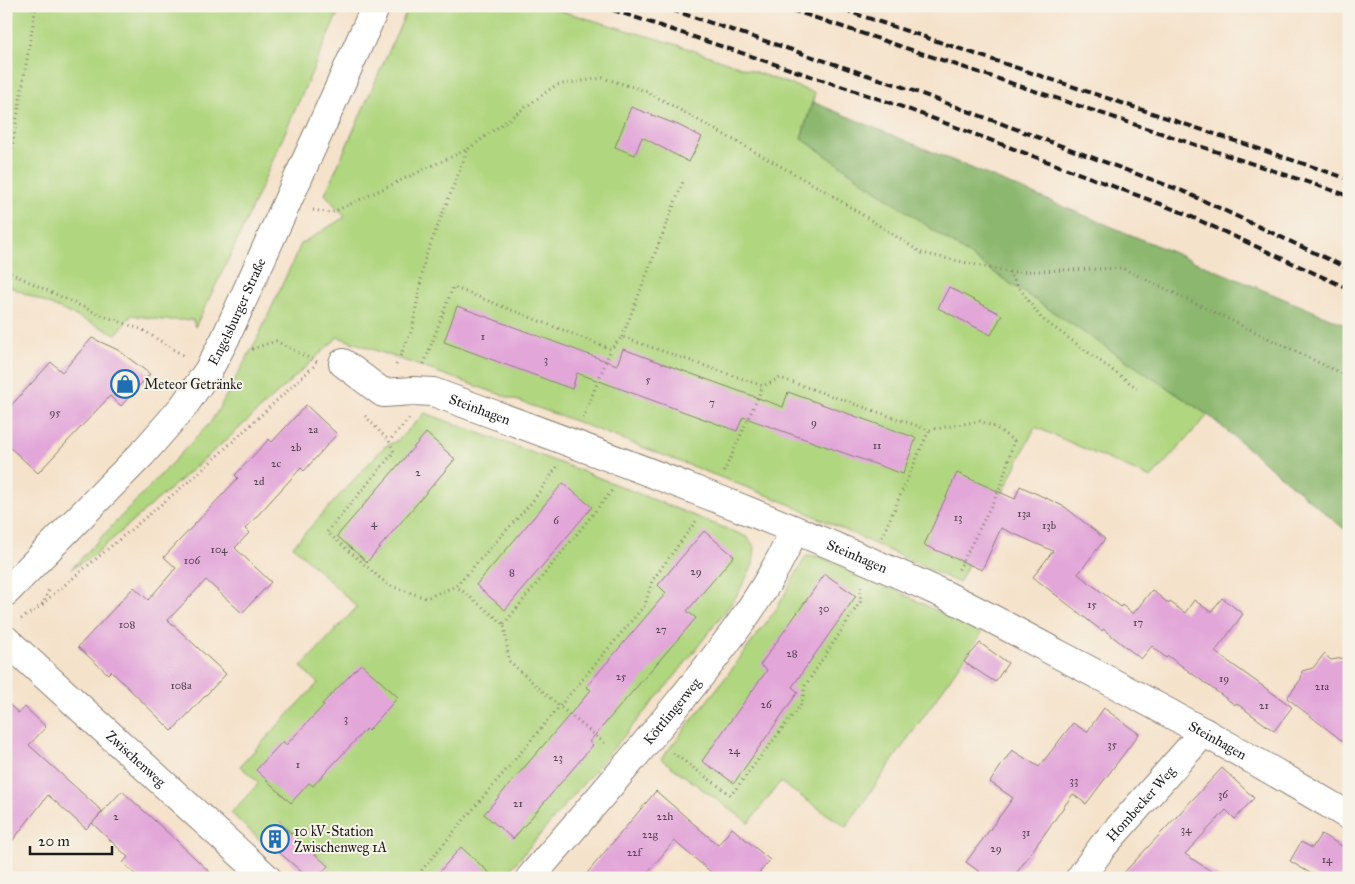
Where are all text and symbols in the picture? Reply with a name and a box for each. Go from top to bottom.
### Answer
street label: Engelsburger Straße [205,255,270,368]
house number: 1 [481,330,485,343]
house number: 3 [544,353,548,366]
shop icon: Meteor Getränke [110,369,140,399]
house number: 5 [645,373,651,386]
place label: Meteor Getränke [144,376,242,393]
street label: Steinhagen [447,391,513,429]
house number: 7 [709,396,715,409]
house number: 95 [49,406,61,419]
house number: 9 [811,416,817,429]
house number: 2a [308,423,318,436]
house number: 11 [873,439,881,452]
house number: 2b [291,441,301,454]
house number: 2c [271,457,281,470]
house number: 2 [415,466,421,479]
house number: 2d [254,475,265,488]
house number: 13a [1017,507,1031,520]
house number: 13 [954,511,962,524]
house number: 6 [553,514,559,527]
house number: 4 [371,517,378,530]
house number: 13b [1042,519,1056,532]
street label: Steinhagen [824,536,890,577]
house number: 104 [211,543,228,556]
house number: 106 [184,554,201,567]
house number: 29 [690,565,702,578]
house number: 8 [509,566,515,579]
house number: 15 [1087,598,1097,611]
house number: 30 [819,602,829,615]
house number: 17 [1133,616,1143,629]
house number: 108 [119,618,135,631]
house number: 27 [656,623,667,636]
house number: 28 [786,647,798,660]
house number: 25 [616,670,626,683]
house number: 19 [1219,672,1229,685]
street label: Köttlingerweg [640,674,705,748]
house number: 108a [170,679,192,692]
house number: 21a [1315,680,1330,693]
house number: 26 [760,698,772,711]
house number: 21 [1259,699,1269,712]
house number: 3 [344,712,348,725]
street label: Steinhagen [1185,718,1250,764]
street label: Zwischenweg [102,727,170,791]
house number: 35 [1107,738,1117,751]
house number: 24 [728,744,741,757]
house number: 23 [553,751,563,764]
house number: 1 [296,758,300,771]
street label: Hombecker Weg [1103,762,1179,845]
house number: 33 [1070,774,1078,787]
house number: 36 [1218,788,1228,801]
house number: 21 [513,797,523,810]
house number: 2 [113,810,119,823]
house number: 22h [657,810,673,823]
place label: 10 kV-Station Zwischenweg 1A [294,823,388,856]
house number: 34 [1181,823,1192,836]
scale bar [30,824,112,856]
building icon: 10 kV-Station Zwischenweg 1A [260,824,290,854]
house number: 31 [1022,826,1030,839]
house number: 22g [642,828,659,841]
text: 20 m [38,832,70,850]
house number: 29 [990,842,1002,855]
house number: 22f [627,846,644,859]
house number: 14 [1322,853,1333,866]

